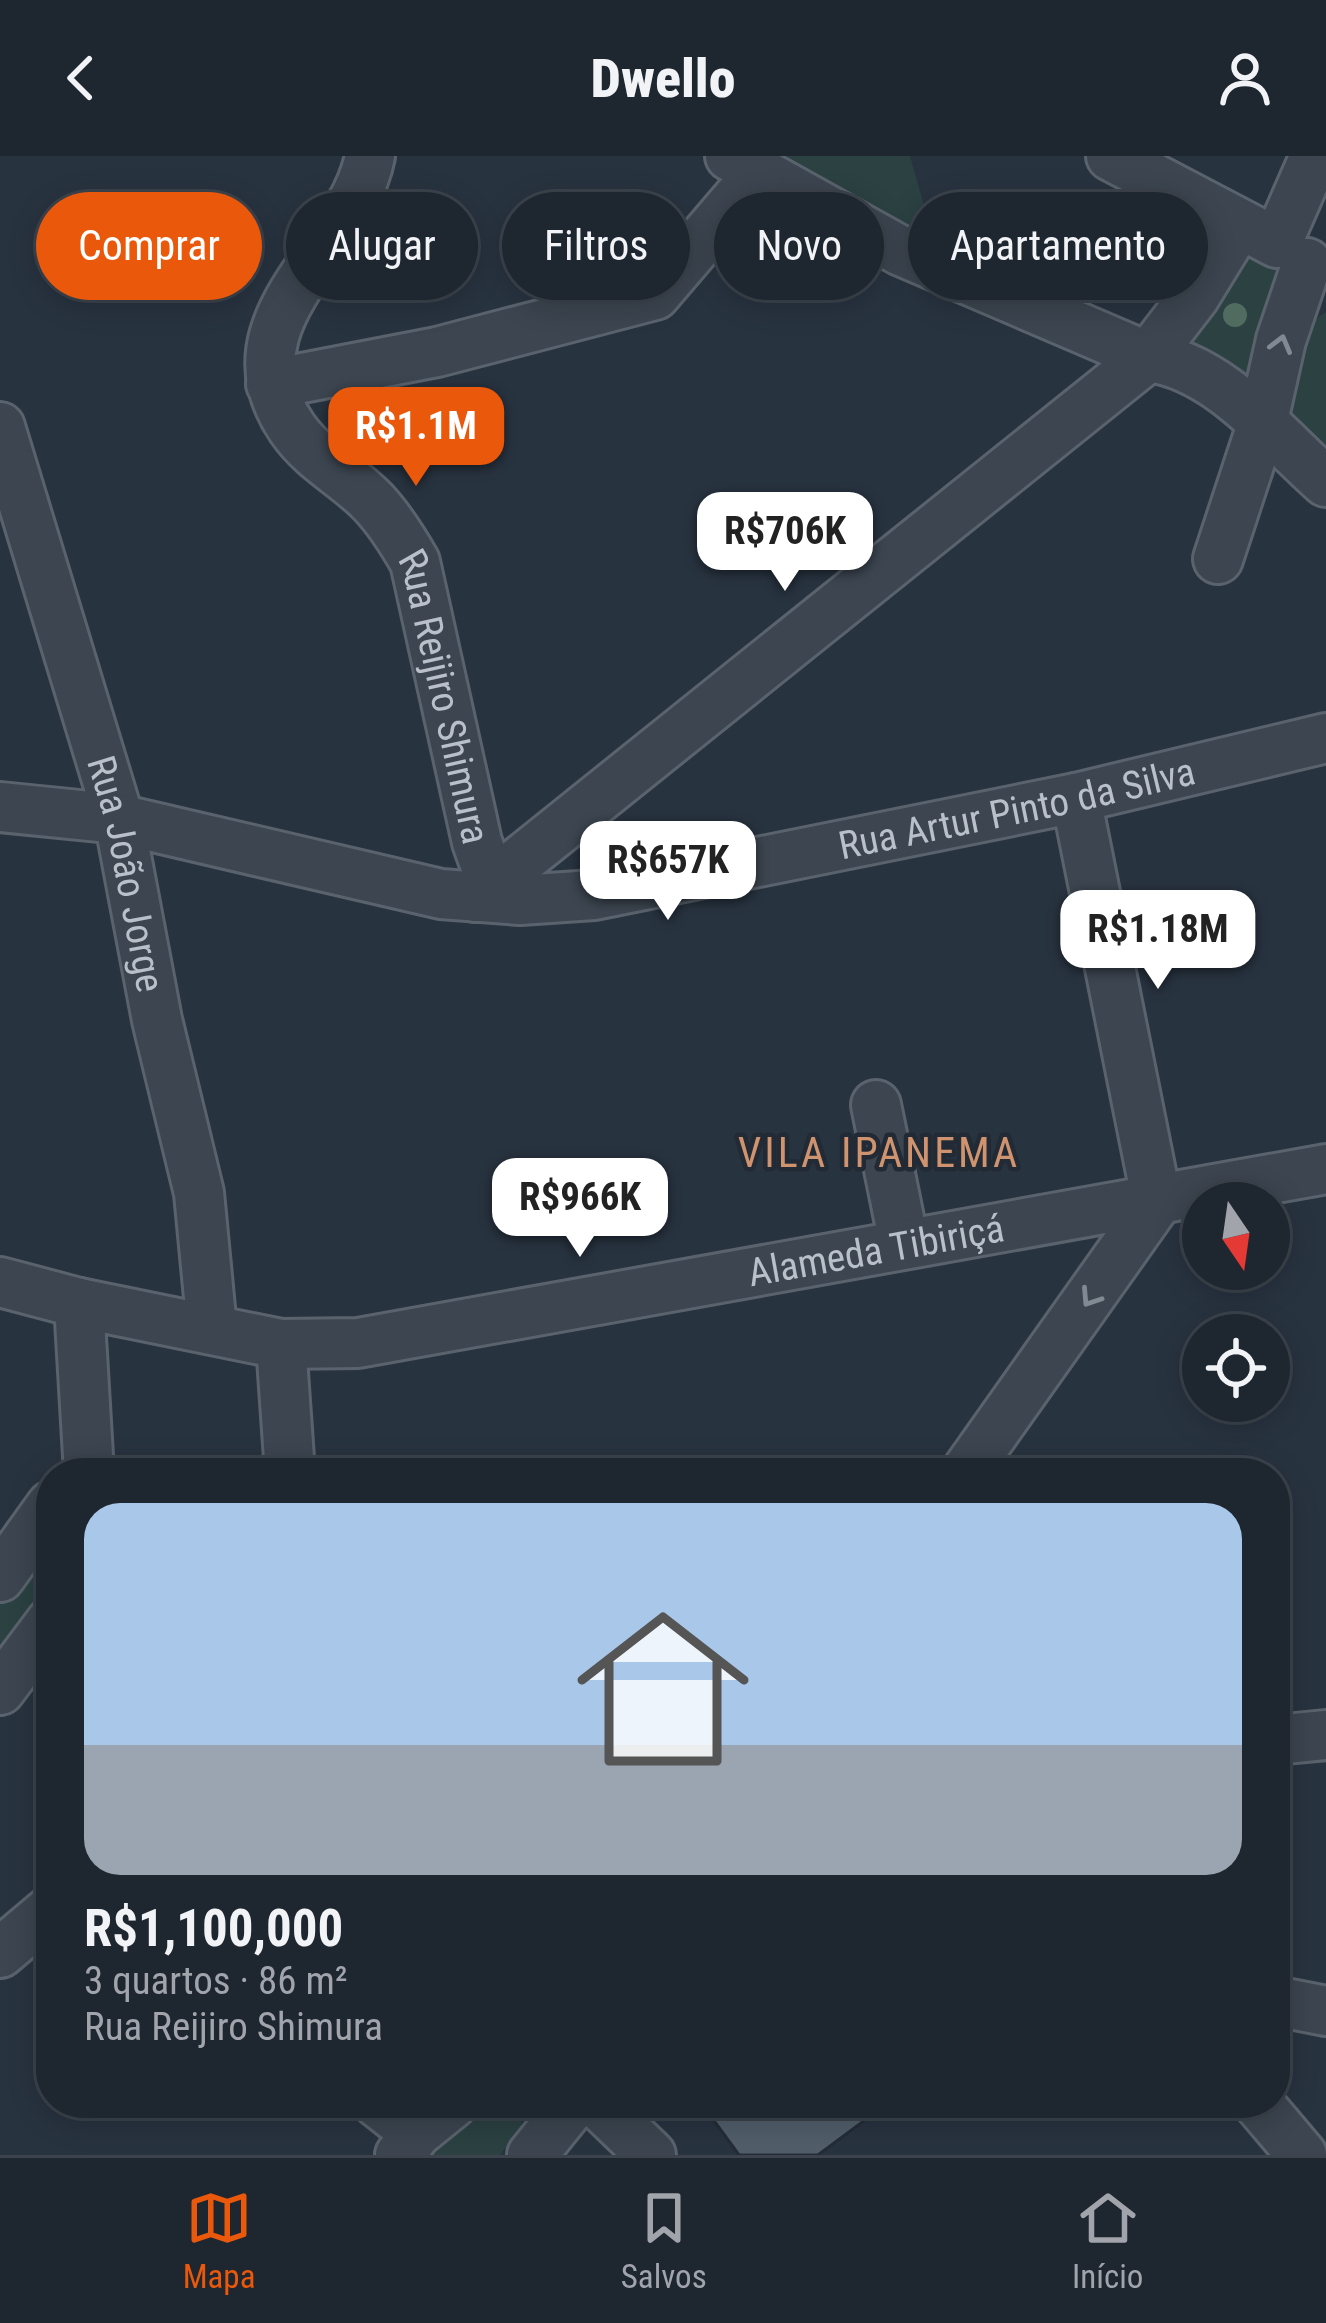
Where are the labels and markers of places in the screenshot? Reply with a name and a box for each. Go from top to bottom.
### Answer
pin: R$1.1M [318,387,514,489]
pin: R$706K [687,492,883,594]
pin: R$657K [570,821,766,923]
pin: R$1.18M [1047,890,1269,992]
pin: R$966K [482,1158,678,1260]

